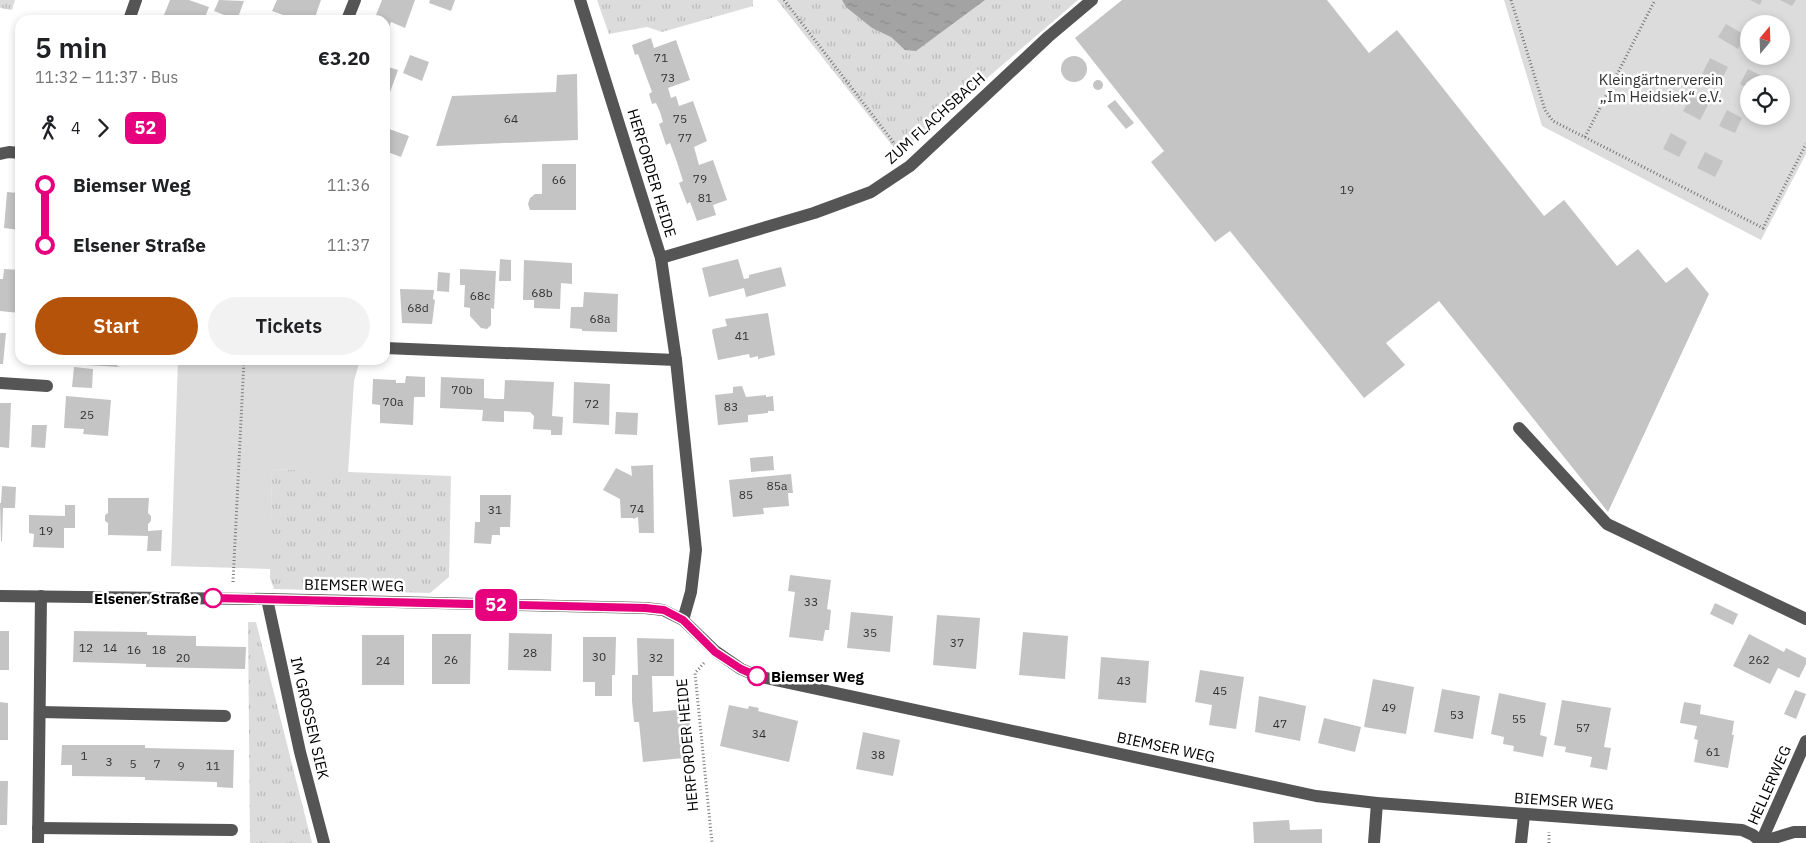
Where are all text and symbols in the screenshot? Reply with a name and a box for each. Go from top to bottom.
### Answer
north arrow [1740,15,1790,65]
map controls [1740,15,1790,125]
text: 5 min [35,29,107,66]
text: €3.20 [318,46,370,70]
house number: 71 [654,50,668,65]
text: 11:32 – 11:37 · Bus [35,67,178,87]
street label: ZUM FLACHSBACH [881,68,989,168]
house number: 73 [661,70,675,85]
park label: Kleingärtnerverein „Im Heidsiek“ e.V. [1599,70,1723,106]
button: locate [1740,75,1790,125]
street label: HERFORDER HEIDE [623,106,681,240]
house number: 64 [504,111,518,126]
house number: 75 [673,111,687,126]
icon: walk [35,114,63,142]
icon: forward [89,114,117,142]
text: 52 [135,116,156,139]
text: 4 [71,118,81,138]
house number: 77 [678,130,692,145]
house number: 79 [693,171,707,186]
house number: 66 [552,172,566,187]
text: Biemser Weg [73,173,190,197]
text: 11:36 [327,175,370,195]
house number: 19 [1340,182,1354,197]
house number: 81 [698,190,712,205]
text: Elsener Straße [73,233,206,257]
text: 11:37 [327,235,370,255]
house number: 68b [531,285,553,300]
house number: 68c [470,288,490,303]
button: Start [35,297,198,355]
button: Tickets [208,297,370,355]
house number: 68d [407,300,429,315]
house number: 68a [590,311,611,326]
house number: 41 [735,328,749,343]
house number: 70b [451,382,473,397]
house number: 70a [383,394,404,409]
house number: 72 [585,396,599,411]
house number: 83 [724,399,738,414]
house number: 25 [80,407,94,422]
house number: 85a [767,478,788,493]
house number: 85 [739,487,753,502]
house number: 74 [630,501,644,516]
house number: 31 [488,502,502,517]
house number: 19 [39,523,53,538]
street label: BIEMSER WEG [304,575,404,595]
marker: Elsener Straße [203,588,223,608]
place label: Elsener Straße [94,589,199,608]
line badge: 52 [474,589,518,621]
text: 52 [485,593,507,616]
house number: 33 [804,594,818,609]
house number: 35 [863,625,877,640]
house number: 37 [950,635,964,650]
house number: 12 [79,640,93,655]
house number: 14 [103,640,117,655]
house number: 16 [127,642,141,657]
house number: 18 [152,642,166,657]
house number: 28 [523,645,537,660]
house number: 30 [592,649,606,664]
house number: 20 [176,650,190,665]
house number: 32 [649,650,663,665]
house number: 26 [444,652,458,667]
house number: 262 [1748,652,1770,667]
house number: 24 [376,653,390,668]
street label: IM GROSSEN SIEK [287,655,333,782]
marker: Biemser Weg [747,666,767,686]
place label: Biemser Weg [771,667,864,686]
house number: 43 [1117,673,1131,688]
street label: HERFORDER HEIDE [672,678,702,812]
house number: 45 [1213,683,1227,698]
house number: 49 [1382,700,1396,715]
house number: 53 [1450,707,1464,722]
house number: 55 [1512,711,1526,726]
house number: 47 [1273,716,1287,731]
house number: 57 [1576,720,1590,735]
house number: 34 [752,726,766,741]
street label: BIEMSER WEG [1115,727,1217,767]
street label: HELLERWEG [1743,742,1795,828]
house number: 61 [1706,744,1720,759]
house number: 38 [871,747,885,762]
house number: 1 [80,748,88,763]
house number: 3 [105,754,113,769]
house number: 5 [129,756,137,771]
house number: 7 [153,756,161,771]
house number: 9 [177,758,185,773]
house number: 11 [206,758,220,773]
street label: BIEMSER WEG [1514,788,1614,814]

